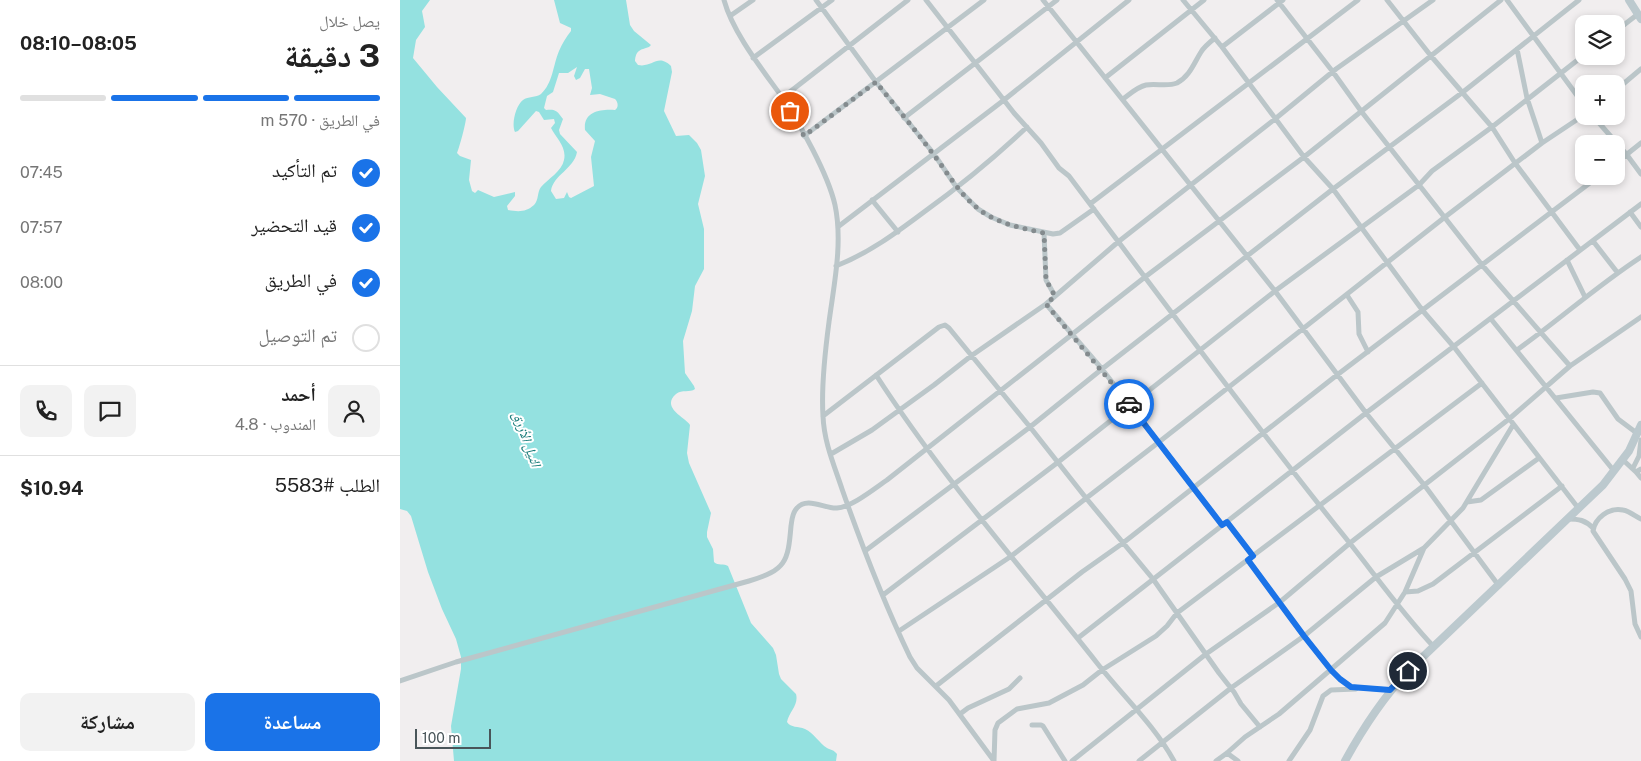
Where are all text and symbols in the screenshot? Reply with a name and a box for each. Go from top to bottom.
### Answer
text: يصل خلال [319,12,380,31]
map controls [1575,15,1625,185]
button: layers [1575,15,1625,65]
text: 08:05–08:10 [20,32,137,54]
text: 3 دقيقة [284,37,380,74]
button: + [1575,75,1625,125]
pin [769,90,811,132]
icon: bag [776,97,804,125]
text: في الطريق · 570 m [260,111,380,130]
button: − [1575,135,1625,185]
text: تم التأكيد [272,159,337,181]
icon: check [352,159,380,187]
text: 07:45 [20,163,63,182]
text: قيد التحضير [251,214,337,236]
icon: check [352,214,380,242]
text: 07:57 [20,218,63,237]
text: في الطريق [264,269,337,291]
icon: check [352,269,380,297]
text: 08:00 [20,273,63,292]
text: تم التوصيل [259,324,337,346]
courier [1104,379,1154,429]
text: أحمد [281,383,316,405]
button: phone [20,385,72,437]
button: chat [84,385,136,437]
button: person [328,385,380,437]
icon: car [1115,390,1143,418]
water label: النيل الأزرق [509,409,545,471]
text: المندوب · 4.8 [235,415,316,434]
text: الطلب #5583 [275,474,380,496]
text: $10.94 [20,477,83,499]
pin [1387,650,1429,692]
icon: home [1394,657,1422,685]
button: مشاركة [20,693,195,751]
button: مساعدة [205,693,380,751]
scale bar [415,726,491,749]
text: 100 m [422,730,460,746]

